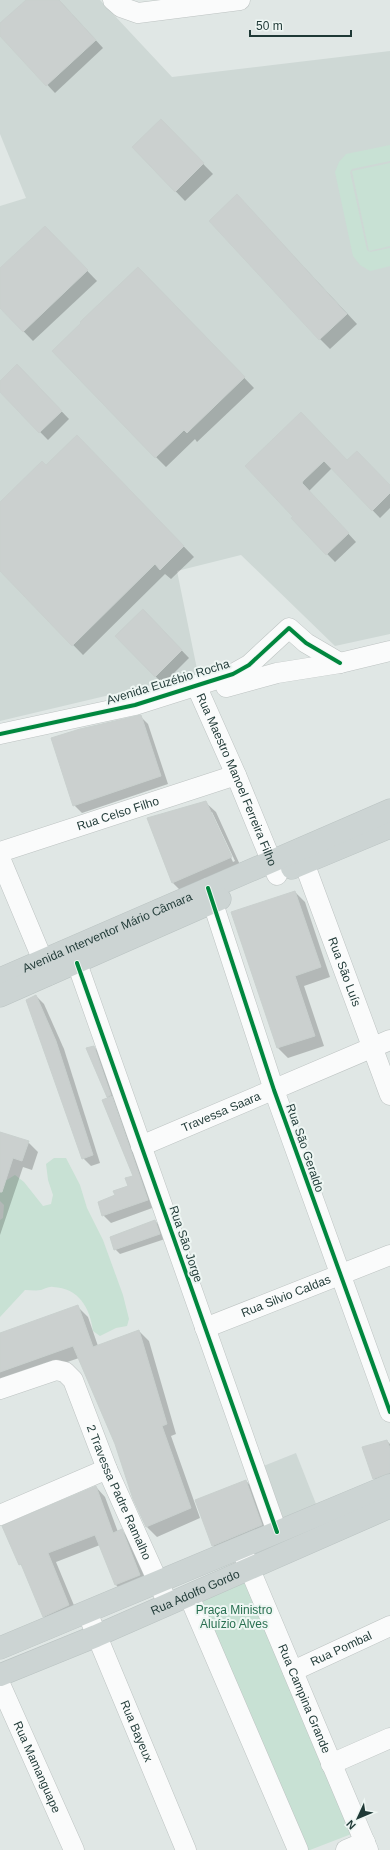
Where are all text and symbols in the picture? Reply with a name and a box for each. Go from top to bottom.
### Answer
scale bar [250,12,351,38]
text: 50 m [256,19,283,33]
street label: Avenida Euzébio Rocha [105,657,231,707]
street label: Rua Maestro Manoel Ferreira Filho [194,691,280,868]
street label: Rua Celso Filho [75,794,161,833]
street label: Avenida Interventor Mário Câmara [20,889,195,975]
street label: Rua São Luís [325,935,364,1008]
street label: Travessa Saara [179,1089,263,1135]
street label: Rua São Geraldo [283,1102,327,1194]
street label: Rua São Jorge [166,1204,206,1284]
street label: Rua Silvio Caldas [239,1272,333,1320]
street label: 2 Travessa Padre Ramalho [84,1423,154,1562]
street label: Rua Adolfo Gordo [149,1567,242,1618]
park label: Praça Ministro Aluízio Alves [196,1603,273,1631]
street label: Rua Pombal [308,1628,374,1669]
street label: Rua Campina Grande [275,1642,334,1756]
street label: Rua Bayeux [118,1698,156,1764]
street label: Rua Mamanguape [11,1719,64,1815]
north arrow [338,1798,378,1838]
text: N [344,1818,358,1832]

